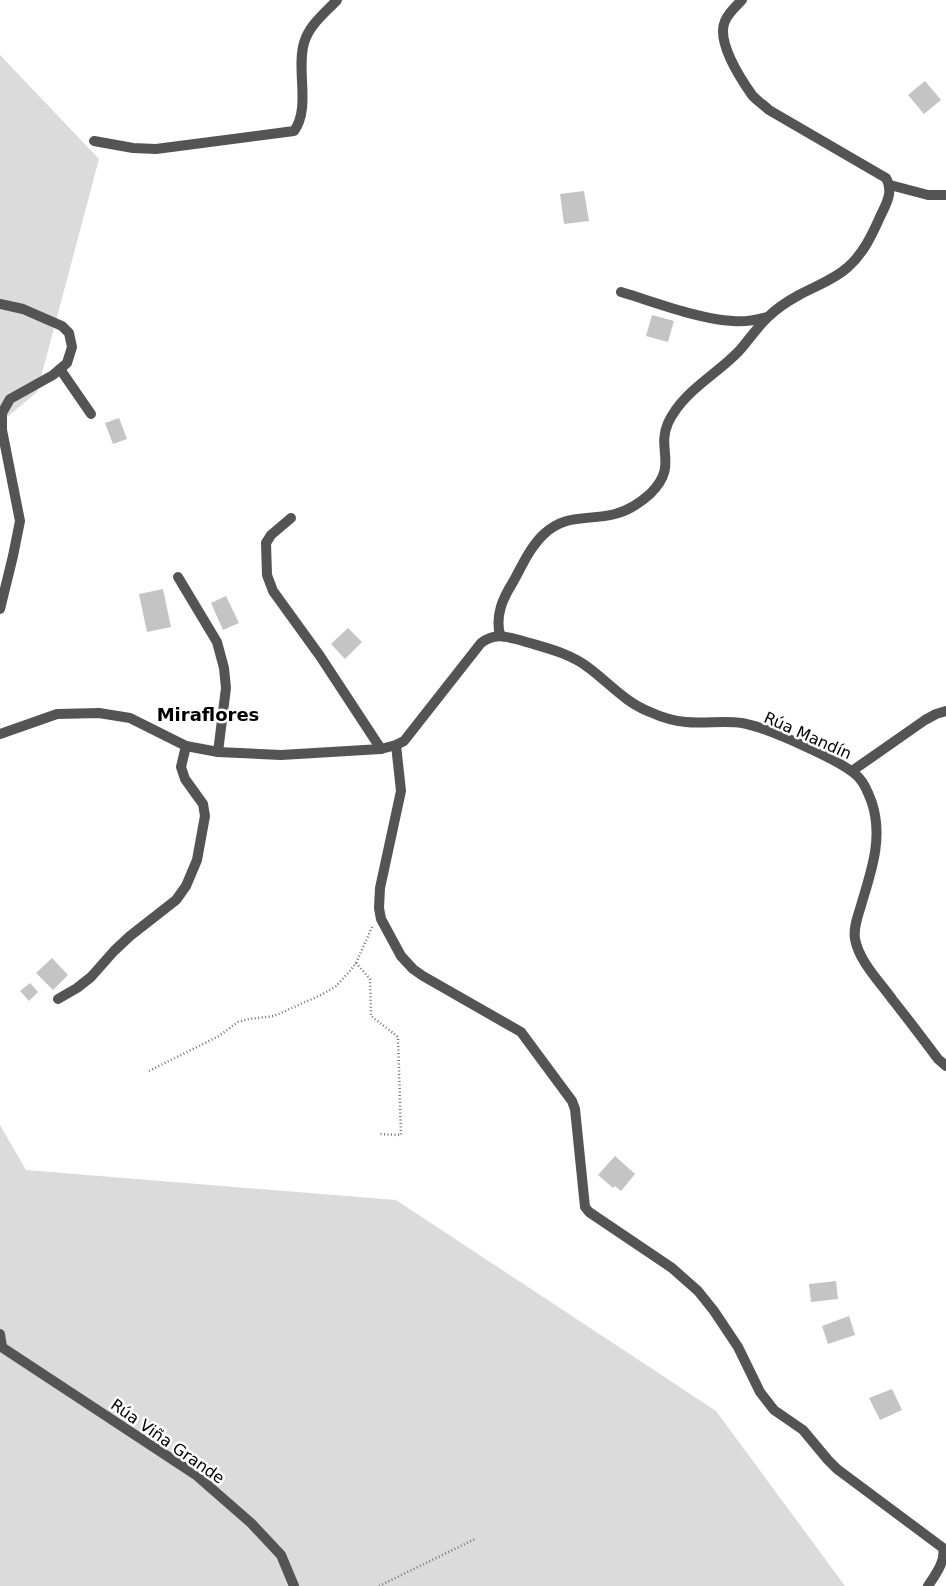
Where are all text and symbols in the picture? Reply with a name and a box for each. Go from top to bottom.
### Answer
district label: Miraflores [157,704,259,725]
street label: Rúa Mandín [761,708,855,763]
street label: Rúa Viña Grande [107,1395,228,1488]

